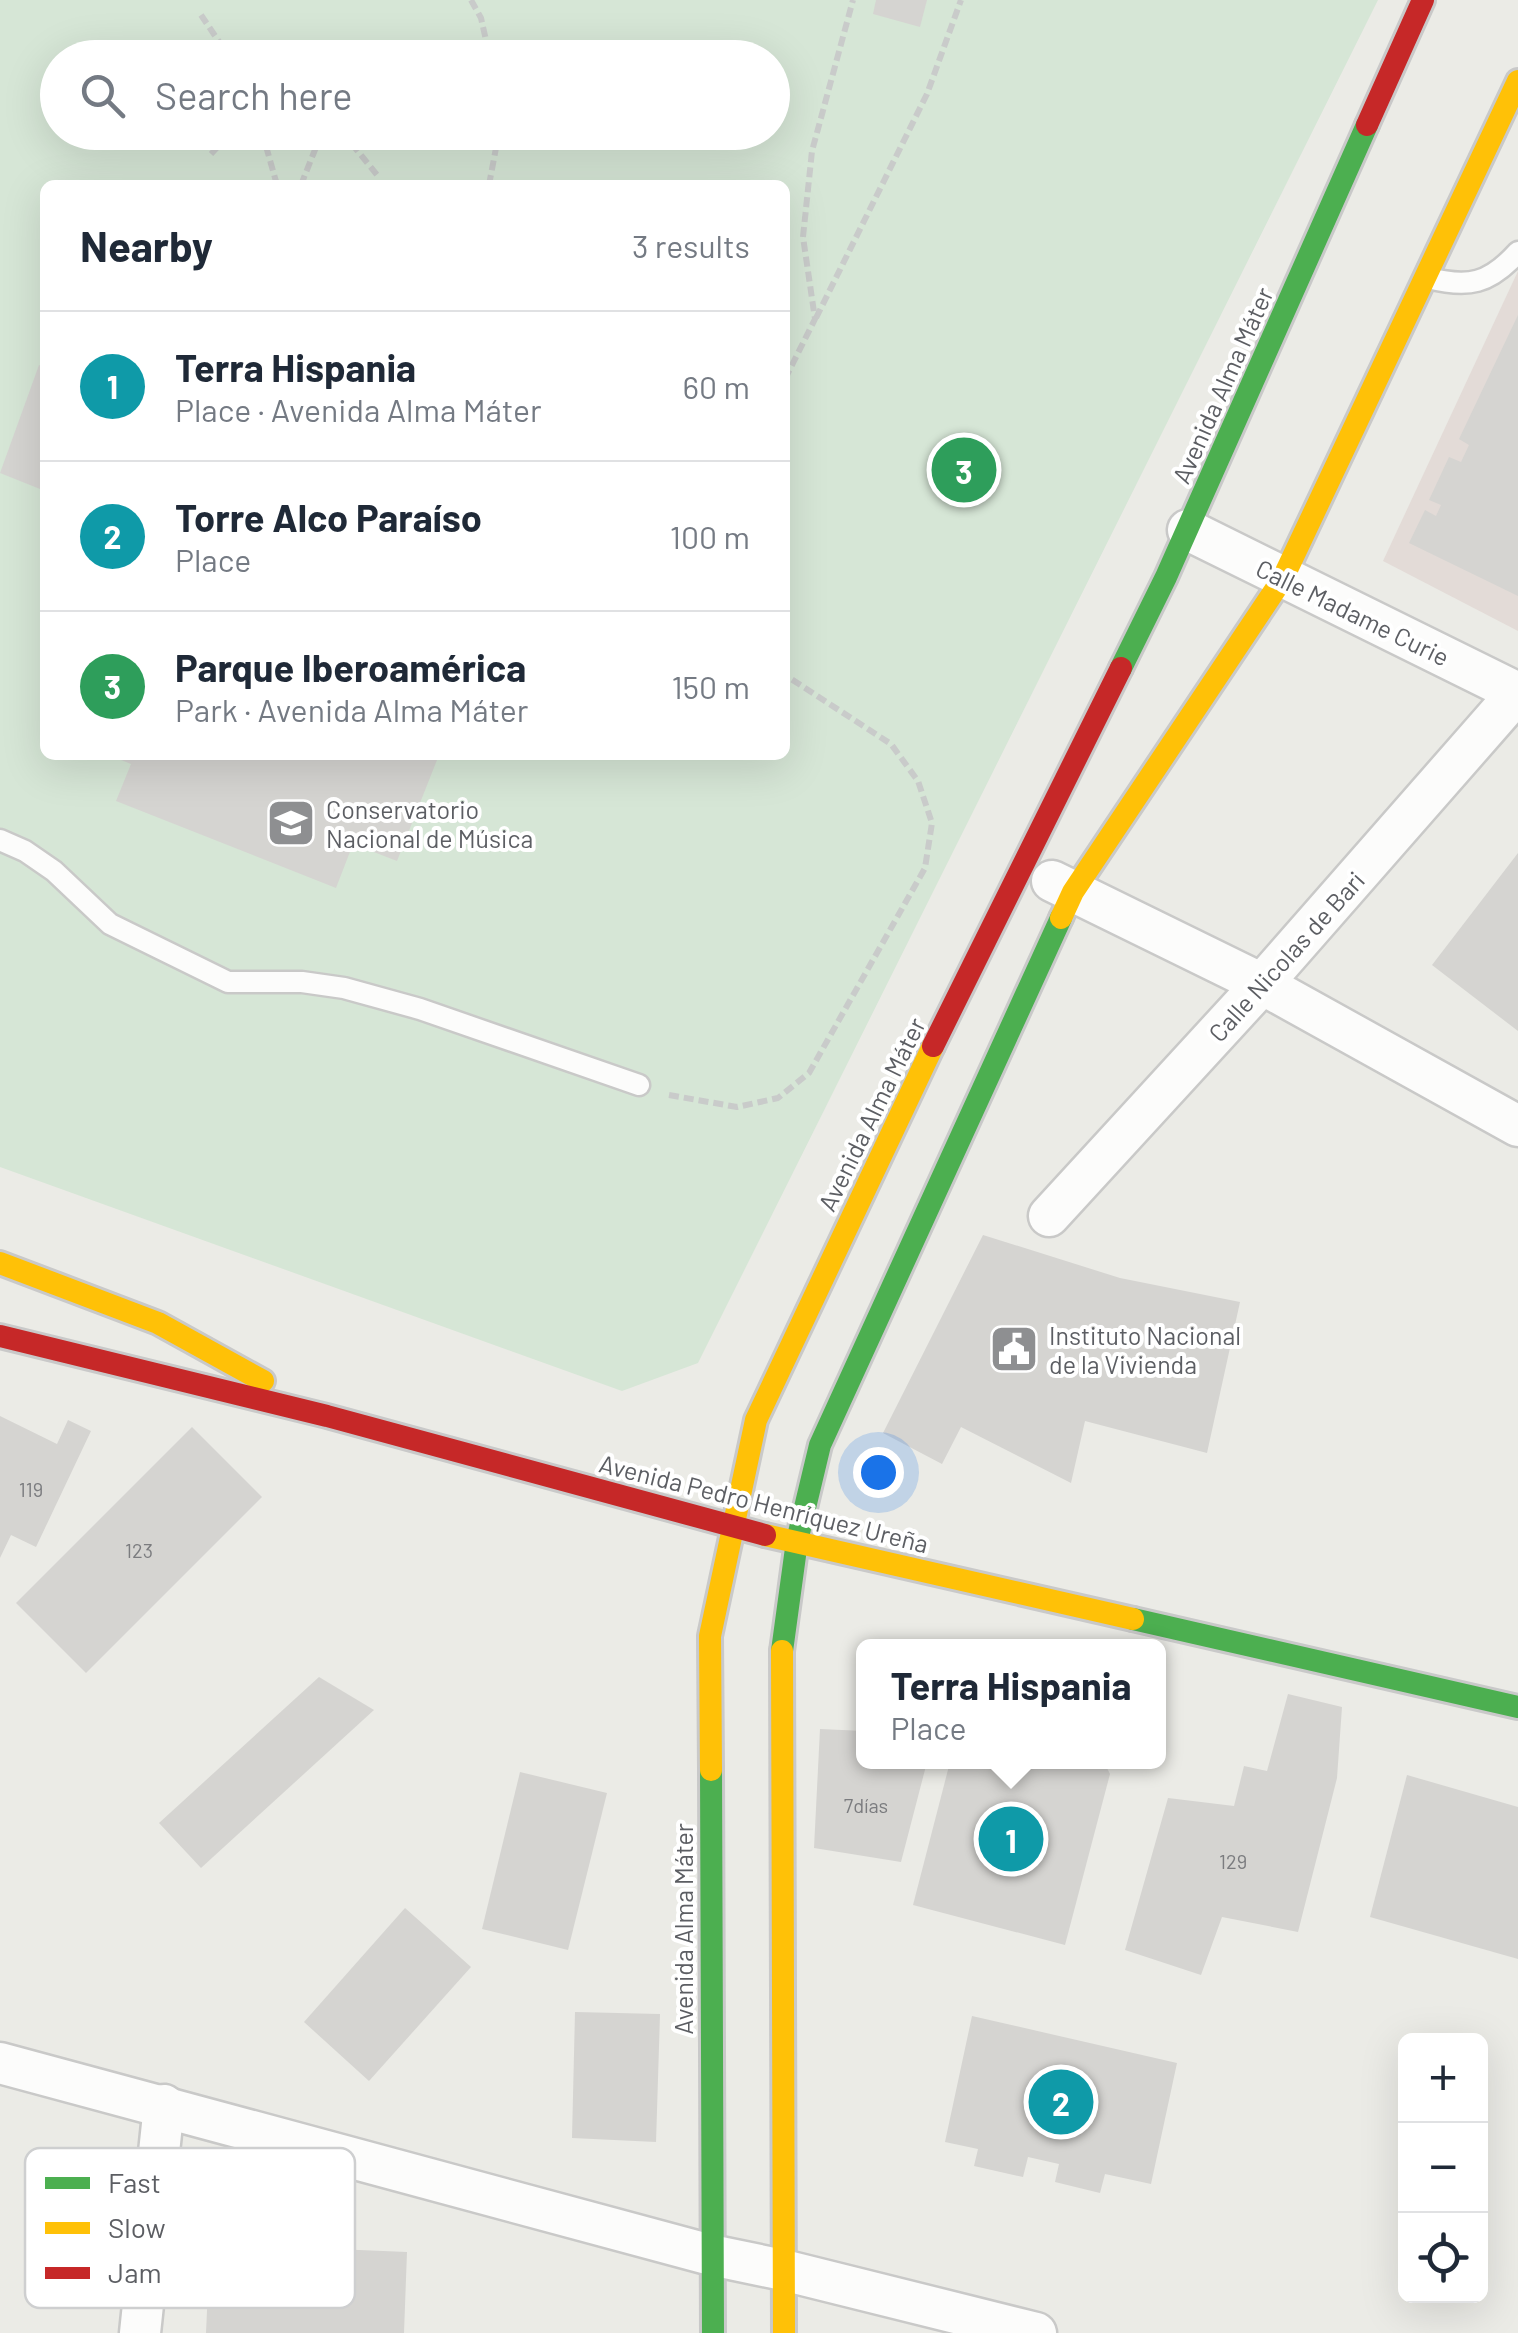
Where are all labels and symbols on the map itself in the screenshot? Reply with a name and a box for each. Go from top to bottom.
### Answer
street label: Avenida Alma Máter [1165,282,1279,488]
pin: 3 [932,432,996,508]
street label: Calle Madame Curie [1252,552,1454,672]
place label: Conservatorio Nacional de Música [326,794,533,853]
school or university icon: Conservatorio Nacional de Música [265,797,317,849]
street label: Calle Nicolas de Bari [1202,865,1370,1047]
street label: Avenida Alma Máter [811,1012,931,1216]
place label: Instituto Nacional de la Vivienda [1049,1320,1241,1379]
public building icon: Instituto Nacional de la Vivienda [988,1323,1040,1375]
your location [853,1447,904,1498]
street label: Avenida Pedro Henríquez Ureña [596,1448,932,1558]
house number: 119 [19,1477,43,1501]
house number: 123 [125,1538,153,1562]
house number: 7días [844,1793,888,1817]
pin: 1 [978,1802,1044,1876]
street label: Avenida Alma Máter [668,1823,698,2035]
house number: 129 [1219,1849,1247,1873]
pin: 2 [1028,2064,1094,2140]
legend [25,2148,355,2308]
text: Fast [108,2165,161,2199]
text: Slow [108,2210,166,2244]
text: Jam [108,2255,162,2289]

